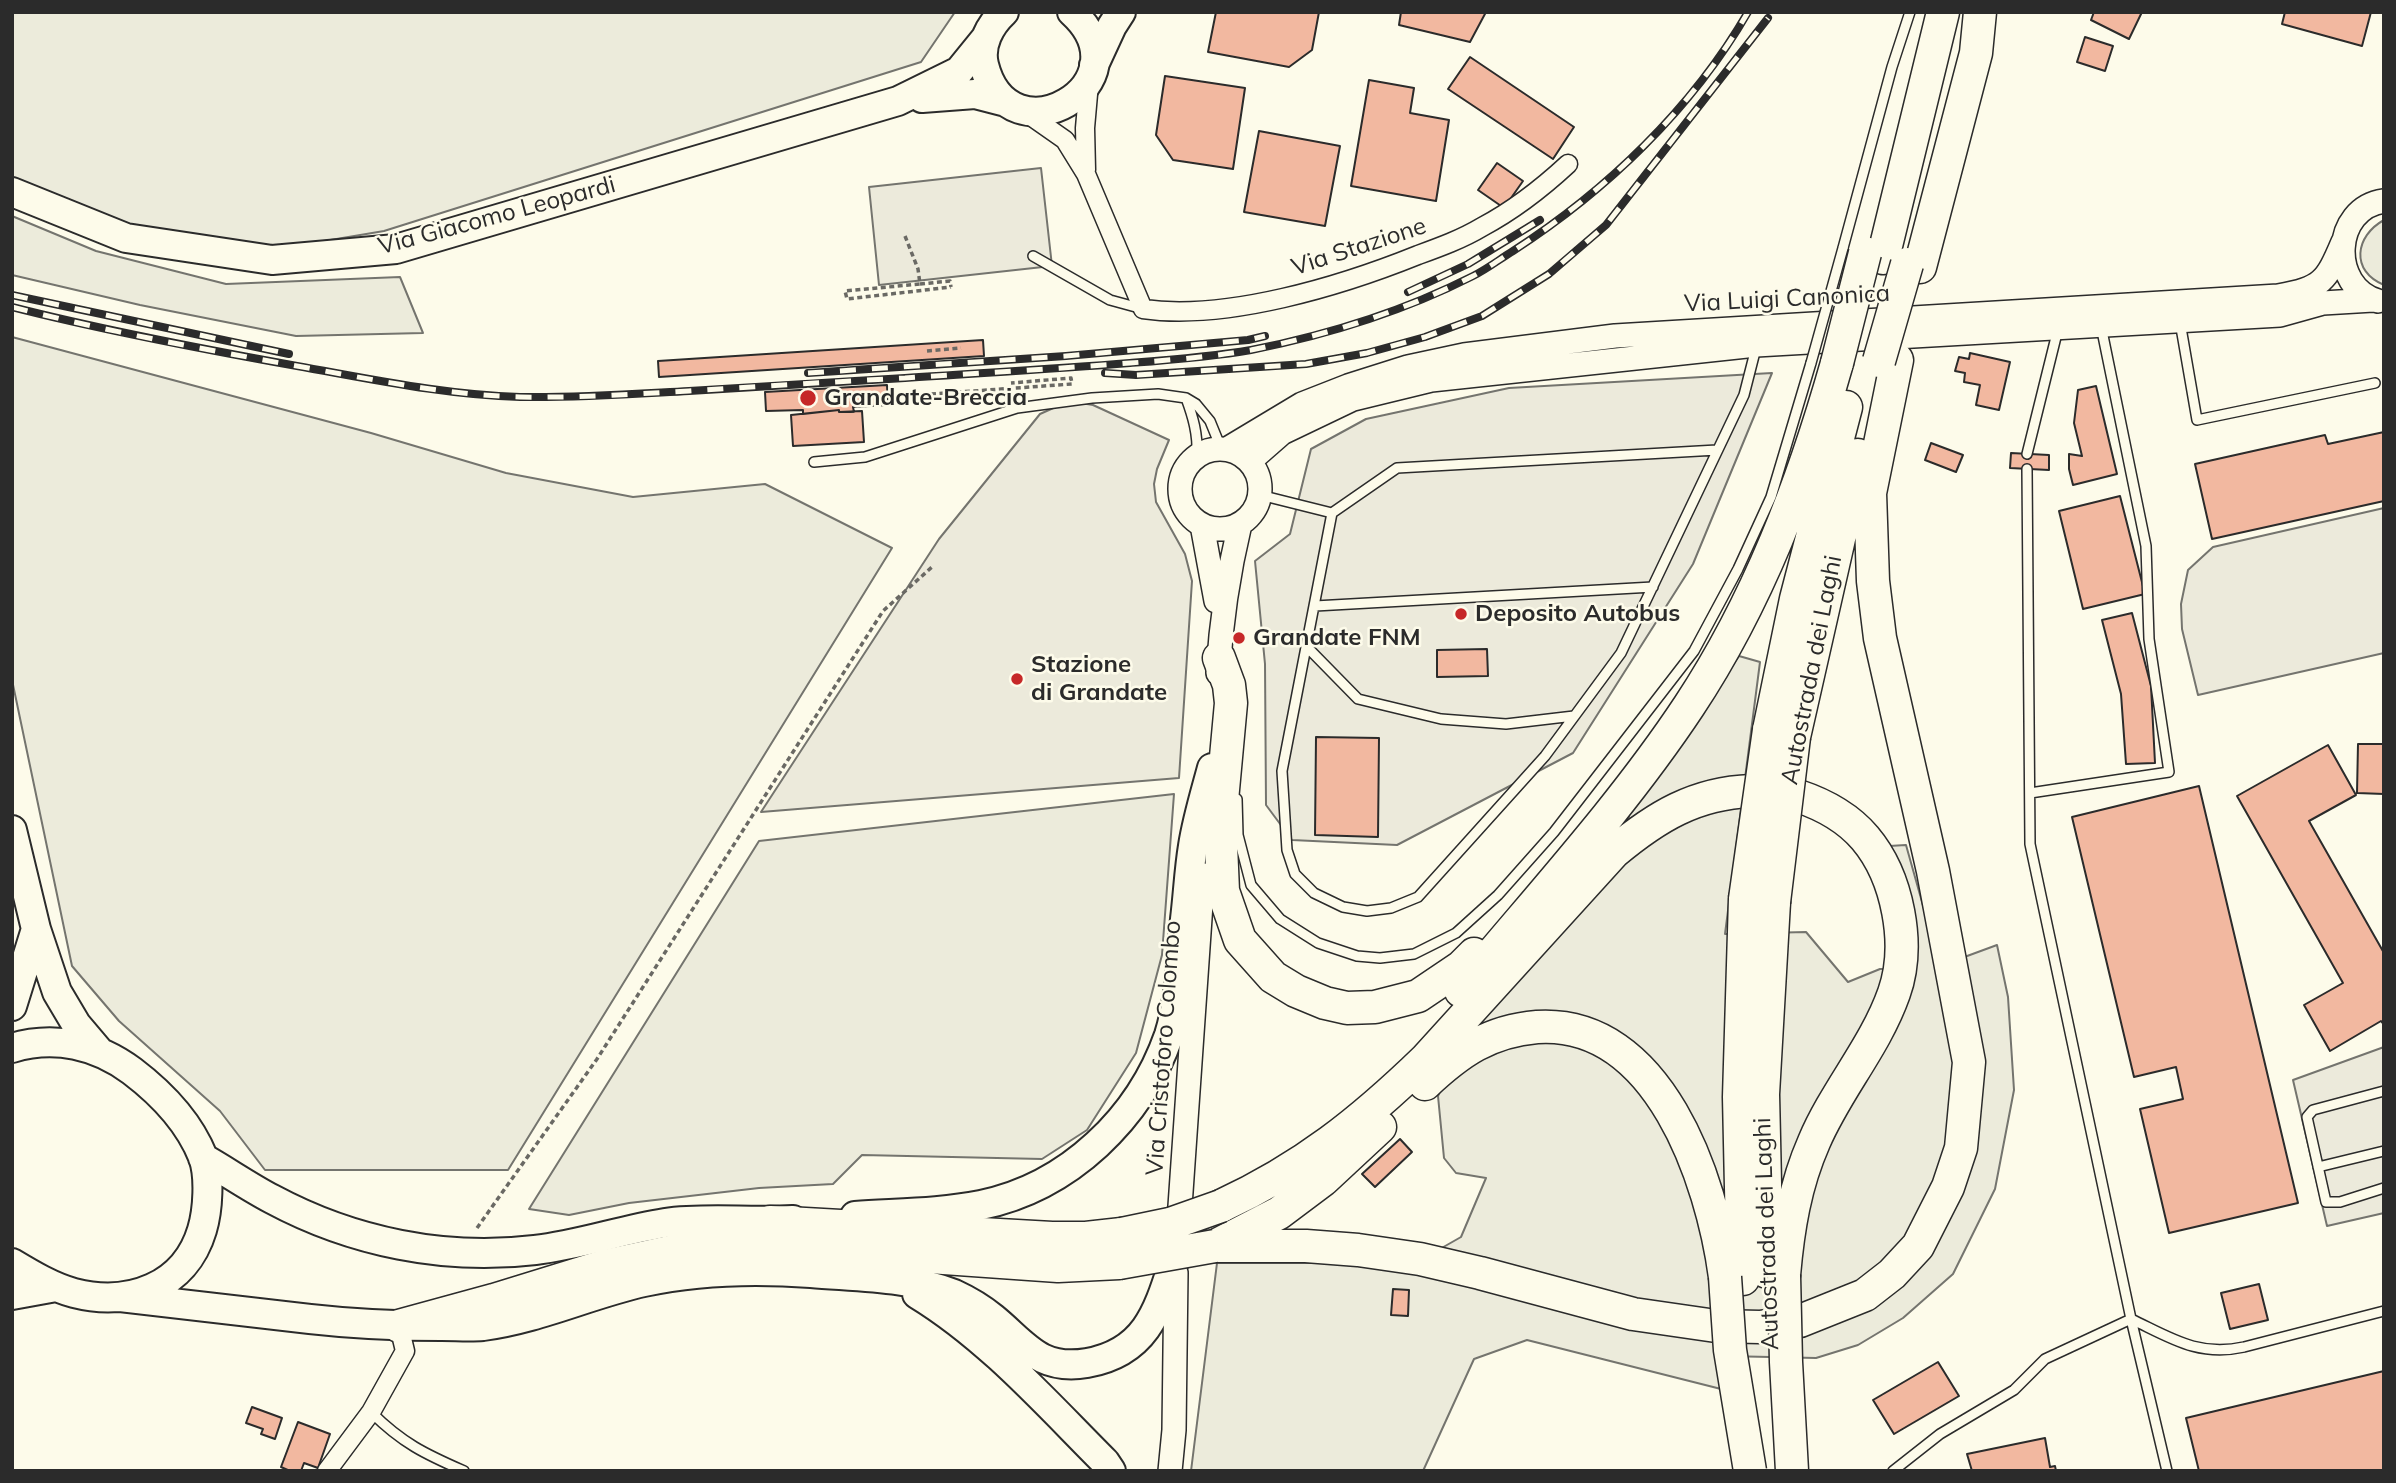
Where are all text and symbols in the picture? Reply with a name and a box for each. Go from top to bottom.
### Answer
street label: Via Giacomo Leopardi [375,170,619,262]
street label: Via Stazione [1288,212,1430,282]
street label: Via Luigi Canonica [1683,279,1891,319]
place label: Grandate-Breccia [824,384,1027,412]
marker: Grandate-Breccia [798,388,818,408]
street label: Autostrada dei Laghi [1776,553,1848,787]
place label: Deposito Autobus [1475,600,1680,628]
marker: Deposito Autobus [1453,606,1469,622]
place label: Grandate FNM [1253,624,1421,652]
marker: Grandate FNM [1231,630,1247,646]
place label: Stazione di Grandate [1031,651,1167,707]
marker: Stazione di Grandate [1009,671,1025,687]
street label: Via Cristoforo Colombo [1141,920,1187,1176]
street label: Autostrada dei Laghi [1749,1117,1785,1351]

